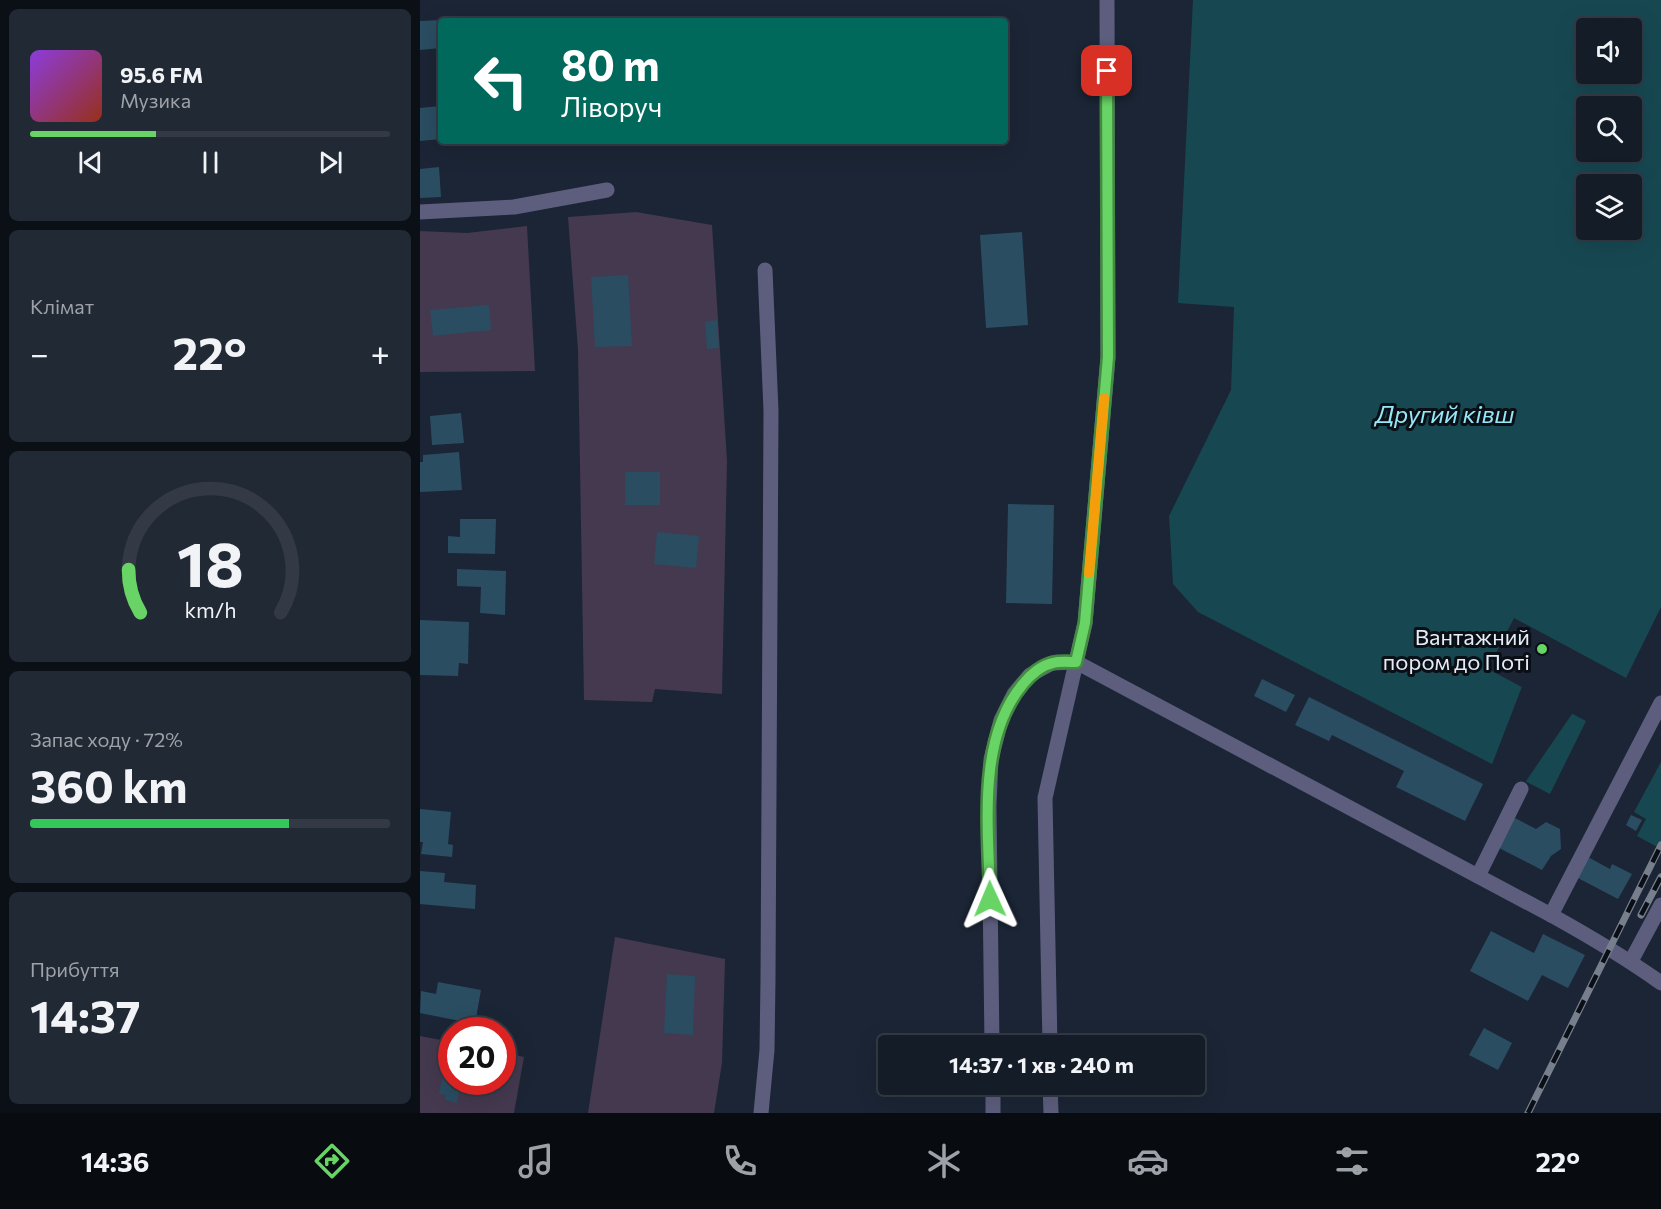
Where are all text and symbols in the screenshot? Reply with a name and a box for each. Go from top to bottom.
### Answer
map controls [1576,18,1642,240]
button: sound [1576,18,1642,84]
text: 80 m [561,38,660,90]
icon: left [462,42,540,120]
pin [1081,45,1132,96]
icon: arrive [1090,54,1123,87]
text: 95.6 FM [120,61,203,88]
text: Музика [120,88,191,112]
text: Ліворуч [561,90,662,123]
button: search [1576,96,1642,162]
icon: previous [74,146,107,179]
icon: pause [194,146,227,179]
icon: next [314,146,347,179]
button: layers [1576,174,1642,240]
text: Клімат [30,294,94,318]
text: 22° [173,324,247,379]
text: − [30,332,49,373]
text: + [371,332,390,373]
water label: Другий ківш [1374,399,1514,428]
text: 18 [177,525,243,601]
text: km/h [184,597,236,623]
place label: Вантажний пором до Поті [1383,623,1530,675]
marker: Вантажний пором до Поті [1535,642,1549,656]
text: Запас ходу · 72% [30,727,183,751]
text: 360 km [30,757,188,812]
position arrow [958,867,1022,931]
text: Прибуття [30,957,120,981]
text: 14:37 [30,987,140,1042]
speed limit sign: 20 [438,1017,516,1095]
text: 14:37 · 1 хв · 240 m [949,1051,1134,1078]
icon: directions [311,1140,353,1182]
icon: music [515,1140,557,1182]
icon: phone [719,1140,761,1182]
icon: climate [923,1140,965,1182]
icon: car [1127,1140,1169,1182]
icon: filters [1331,1140,1373,1182]
text: 14:36 [81,1145,149,1178]
text: 22° [1535,1145,1580,1178]

